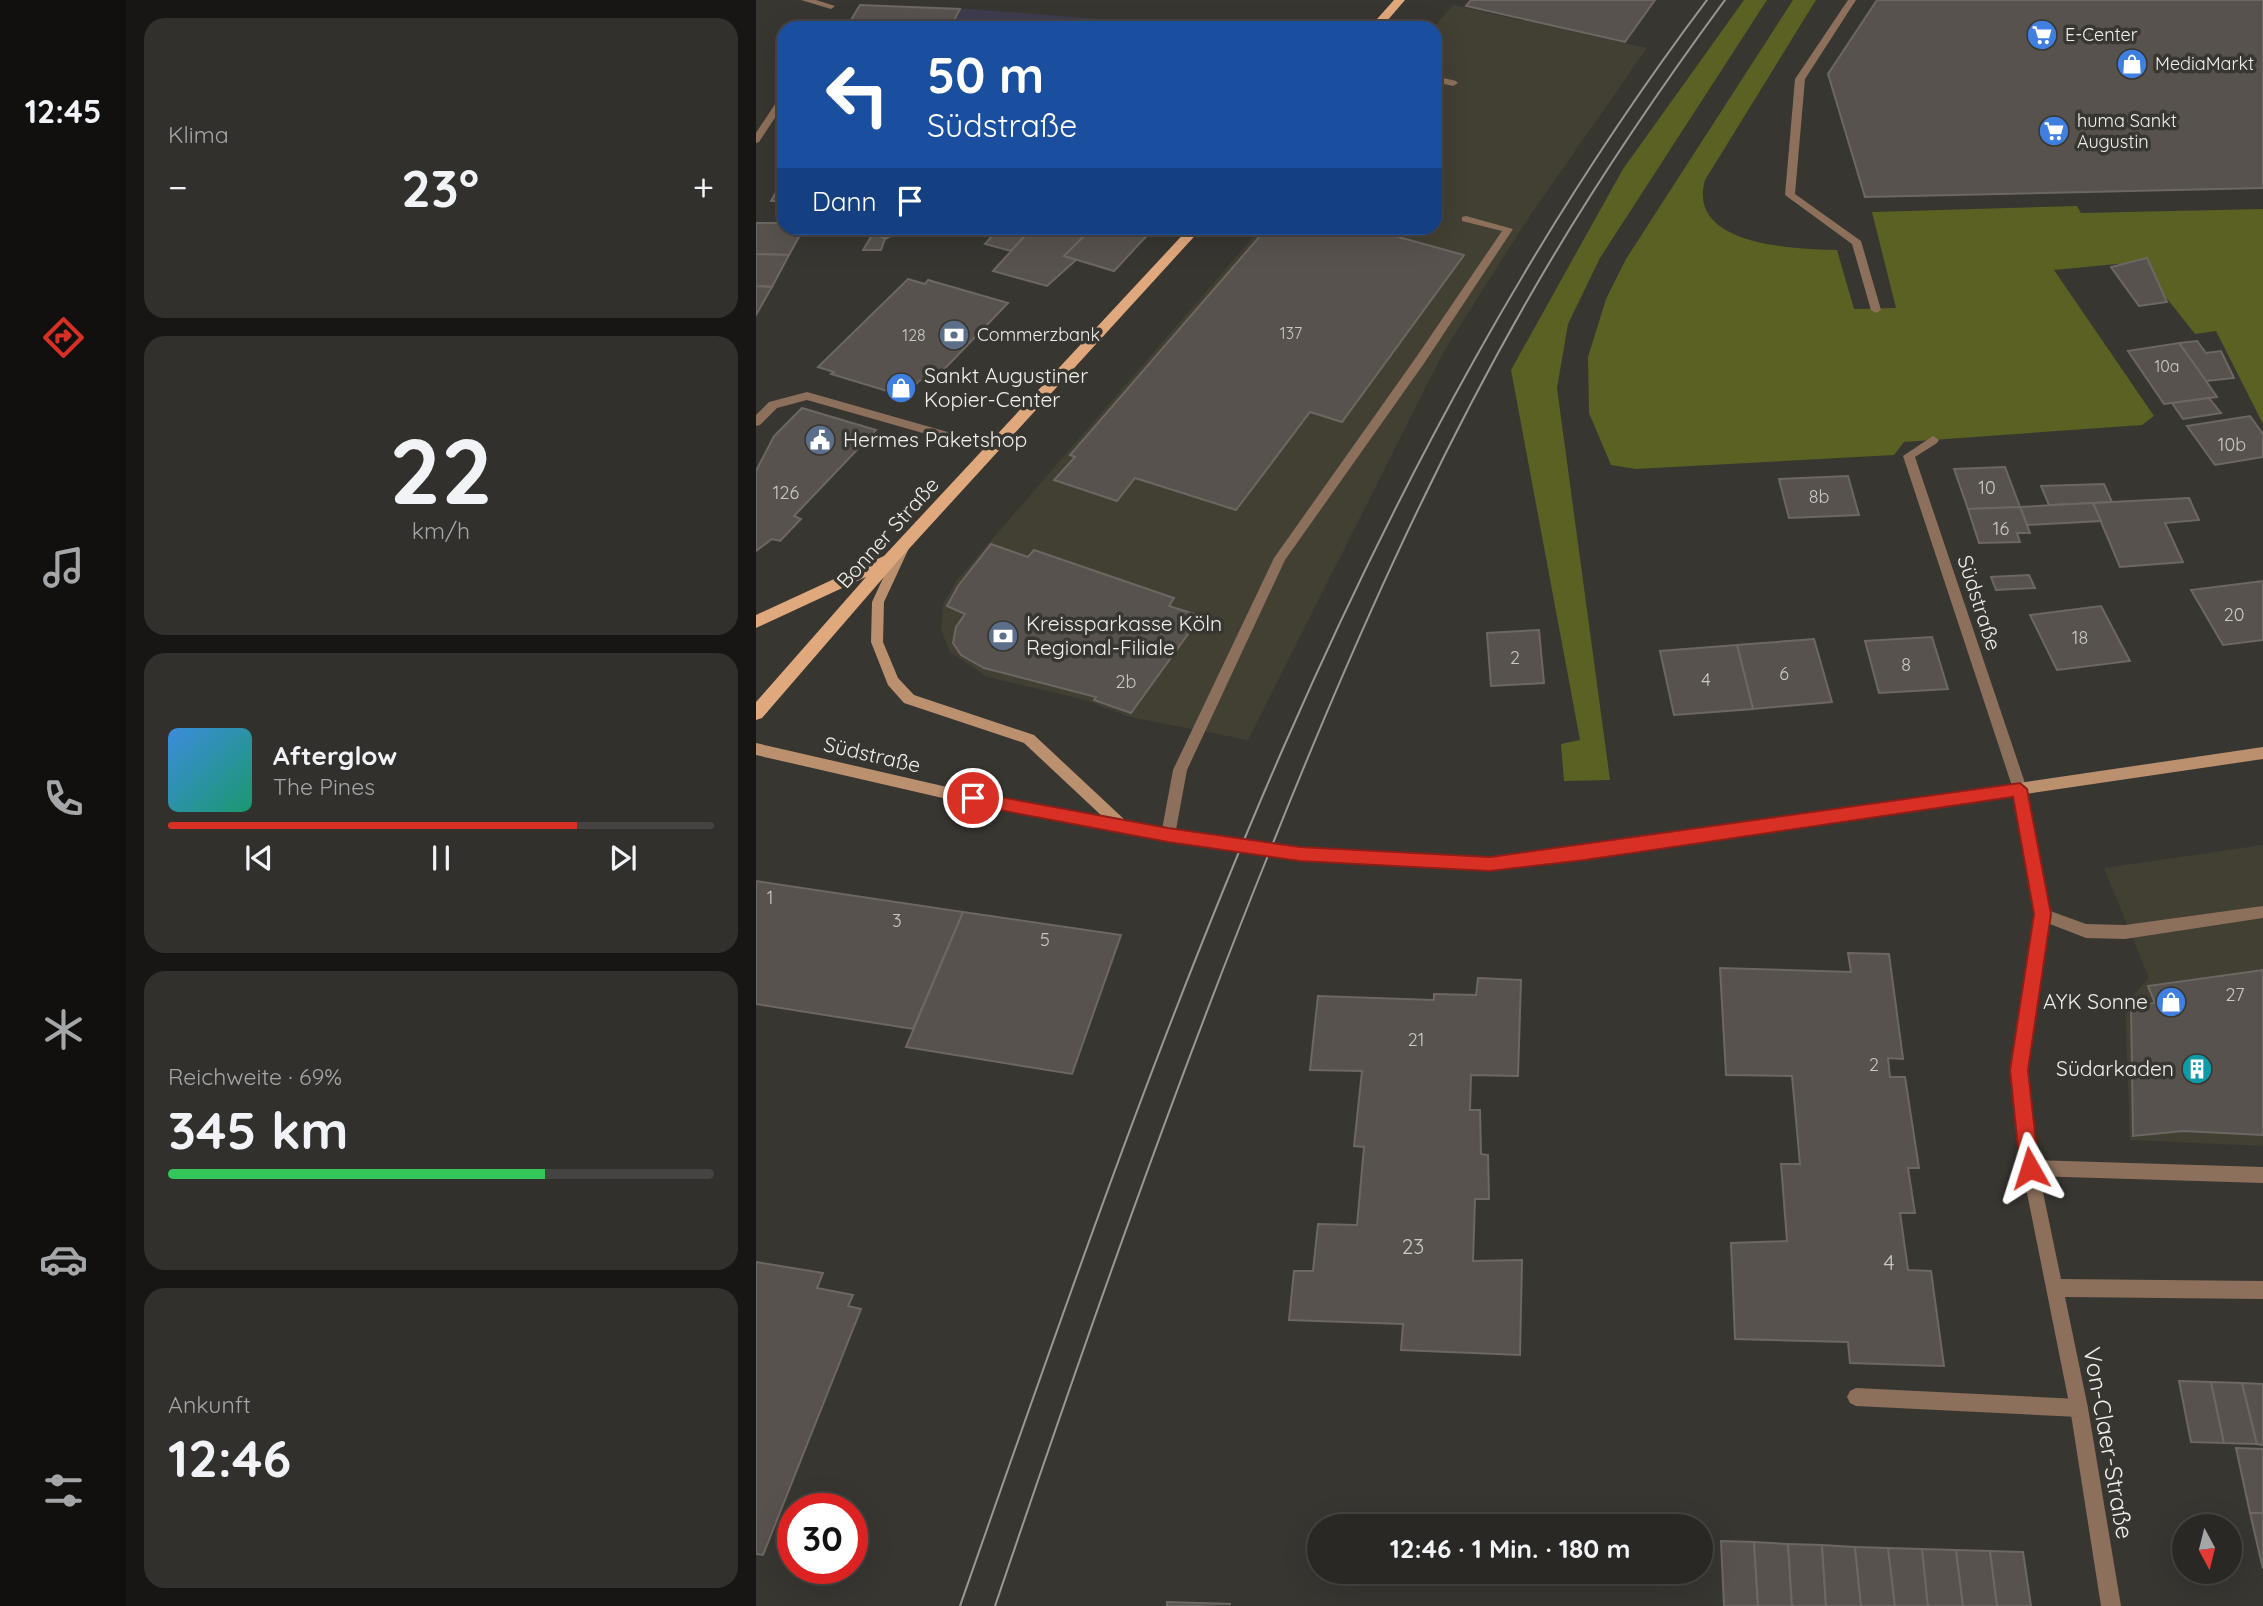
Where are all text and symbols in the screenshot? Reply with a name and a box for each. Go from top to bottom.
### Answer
supermarket icon: E-Center [2025,18,2059,52]
place label: E-Center [2065,23,2138,46]
text: 50 m [927,44,1044,105]
shop icon: MediaMarkt [2115,47,2149,81]
icon: left [812,49,903,140]
place label: MediaMarkt [2155,52,2254,75]
text: 12:45 [25,91,101,131]
text: Südstraße [927,105,1077,145]
place label: huma Sankt Augustin [2077,109,2177,153]
supermarket icon: huma Sankt Augustin [2037,114,2071,148]
text: Klima [168,120,229,149]
text: 23° [401,155,479,220]
text: − [168,163,188,211]
text: + [693,163,714,211]
icon: arrive [891,182,929,220]
text: Dann [812,185,877,218]
icon: directions [39,313,88,362]
bank icon: Commerzbank [937,318,971,352]
place label: Commerzbank [977,323,1100,346]
house number: 137 [1280,323,1302,343]
house number: 128 [902,325,926,345]
house number: 10a [2154,356,2180,376]
place label: Sankt Augustiner Kopier-Center [924,362,1088,412]
shop icon: Sankt Augustiner Kopier-Center [884,371,918,405]
text: 22 [389,413,493,527]
public building icon: Hermes Paketshop [803,423,837,457]
place label: Hermes Paketshop [843,426,1027,452]
house number: 10b [2218,433,2246,456]
street label: Bonner Straße [831,471,944,593]
house number: 10 [1978,476,1996,499]
house number: 126 [773,481,799,504]
house number: 8b [1809,485,1829,508]
text: km/h [412,516,470,545]
house number: 16 [1993,517,2009,540]
icon: music [39,543,88,592]
street label: Südstraße [1952,552,2008,654]
house number: 20 [2224,603,2244,626]
place label: Kreissparkasse Köln Regional-Filiale [1026,610,1222,660]
bank icon: Kreissparkasse Köln Regional-Filiale [986,619,1020,653]
house number: 18 [2072,626,2088,649]
house number: 2 [1510,646,1520,669]
house number: 8 [1901,653,1911,676]
house number: 6 [1779,662,1789,685]
house number: 4 [1701,668,1711,691]
house number: 2b [1116,670,1137,693]
street label: Südstraße [821,730,923,778]
text: Afterglow [273,739,397,772]
pin [943,768,1003,828]
text: The Pines [273,772,375,801]
icon: phone [39,774,88,823]
icon: arrive [954,779,992,817]
icon: previous [240,839,278,877]
icon: pause [422,839,460,877]
icon: next [604,839,642,877]
house number: 1 [767,886,773,909]
house number: 3 [892,909,902,932]
house number: 5 [1040,928,1050,951]
house number: 27 [2226,983,2244,1006]
shop icon: AYK Sonne [2154,985,2188,1019]
place label: AYK Sonne [2043,988,2148,1014]
icon: climate [39,1005,88,1054]
house number: 21 [1408,1028,1424,1051]
building icon: Südarkaden [2180,1052,2214,1086]
house number: 2 [1869,1053,1879,1076]
place label: Südarkaden [2056,1055,2174,1081]
text: Reichweite · 69% [168,1062,342,1091]
text: 345 km [168,1097,349,1162]
position arrow [1993,1131,2067,1205]
house number: 23 [1402,1233,1424,1259]
icon: car [39,1235,88,1284]
house number: 4 [1883,1249,1895,1275]
street label: Von-Claer-Straße [2077,1345,2141,1541]
text: Ankunft [168,1390,251,1419]
text: 12:46 [168,1425,291,1490]
icon: filters [39,1466,88,1515]
speed limit sign: 30 [777,1493,868,1584]
north arrow [2172,1514,2242,1584]
map controls [2172,1514,2242,1584]
text: 12:46 · 1 Min. · 180 m [1390,1532,1630,1565]

